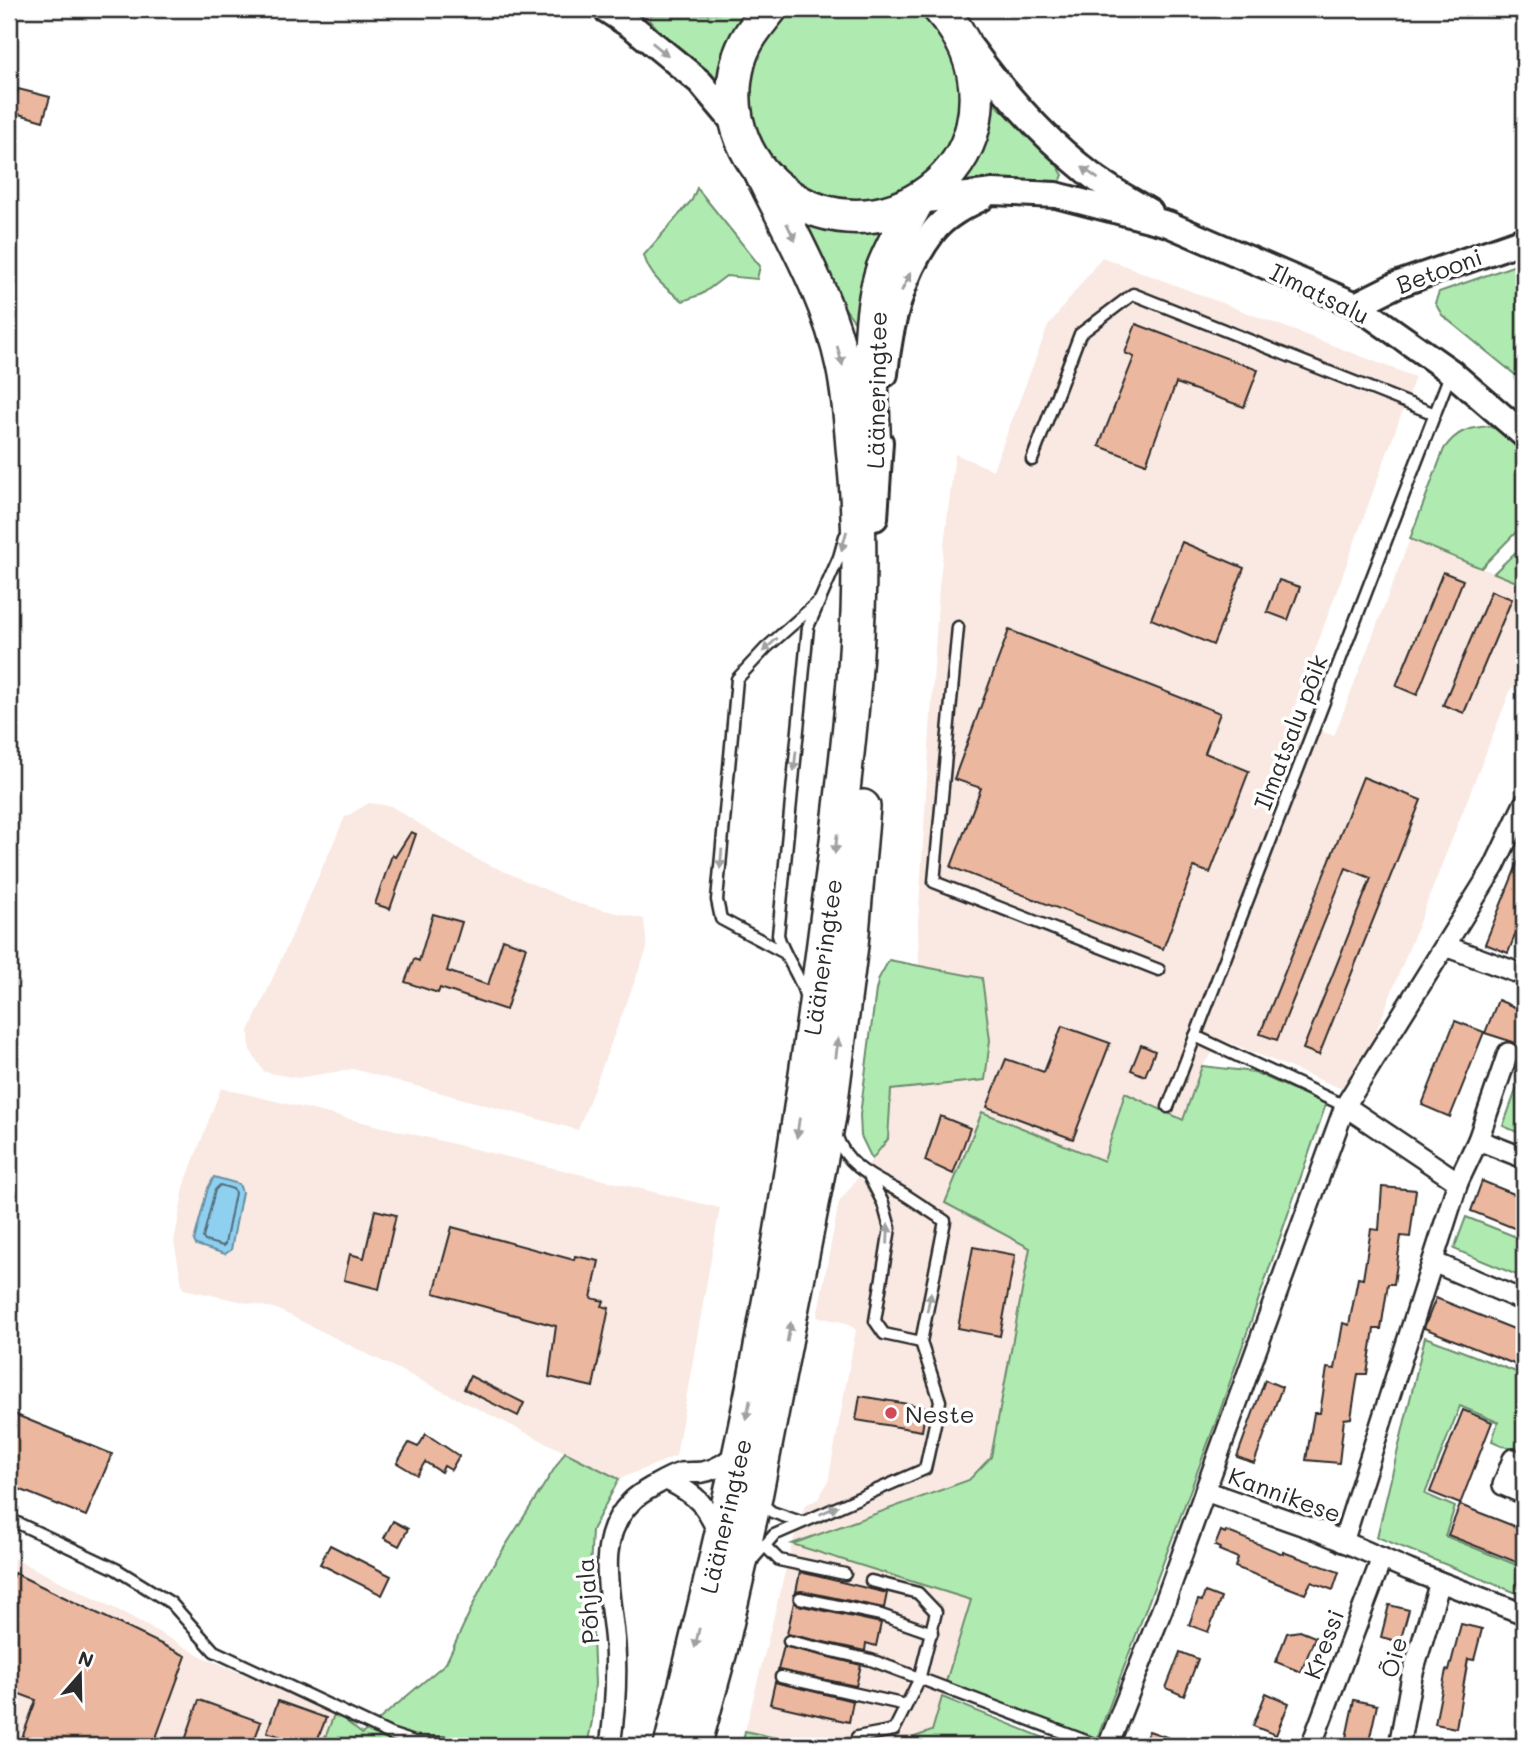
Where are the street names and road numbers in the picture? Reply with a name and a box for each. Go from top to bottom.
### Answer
street label: Betooni [1392,240,1486,300]
street label: Ilmatsalu [1265,256,1375,330]
street label: Lääneringtee [859,311,893,469]
street label: Ilmatsalu põik [1246,650,1334,814]
street label: Lääneringtee [796,877,848,1037]
street label: Lääneringtee [692,1436,758,1596]
street label: Kannikese [1224,1459,1346,1529]
street label: Põhjala [569,1557,605,1645]
street label: Kressi [1296,1605,1350,1683]
street label: Õie [1373,1633,1413,1681]

